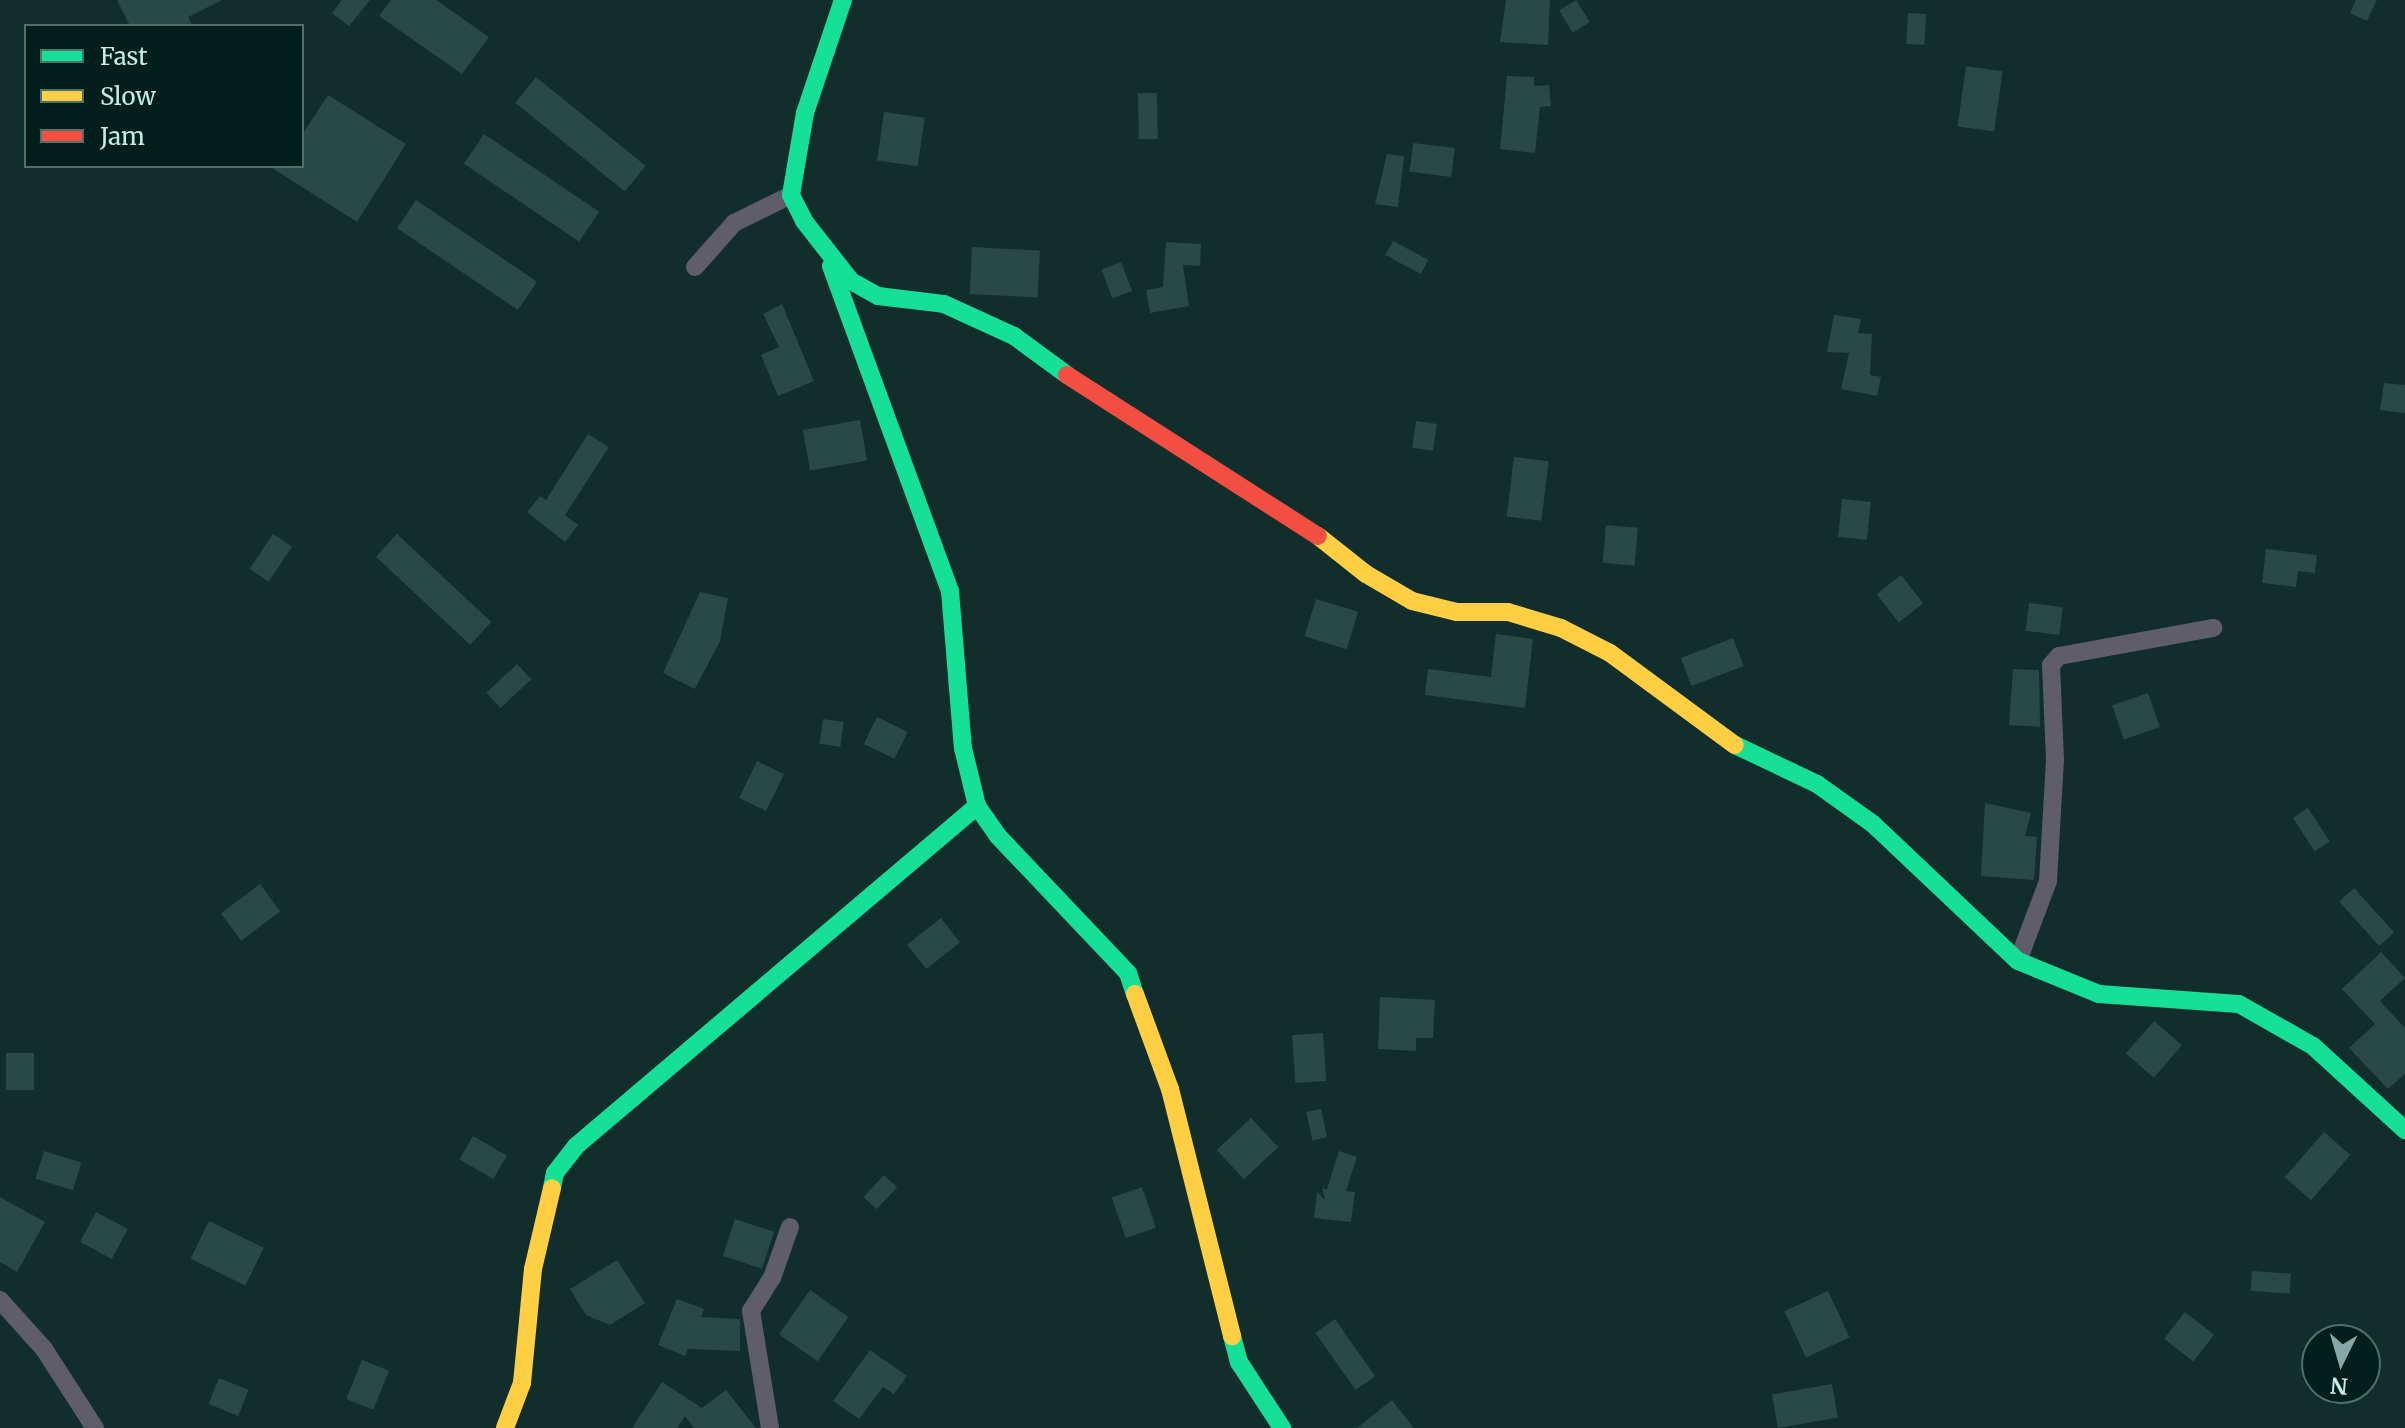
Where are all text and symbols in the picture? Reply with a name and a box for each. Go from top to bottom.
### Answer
legend [24,24,304,168]
text: Fast [100,41,148,72]
text: Slow [100,81,156,112]
text: Jam [100,121,145,152]
north arrow [2301,1324,2381,1404]
text: N [2329,1371,2349,1401]

